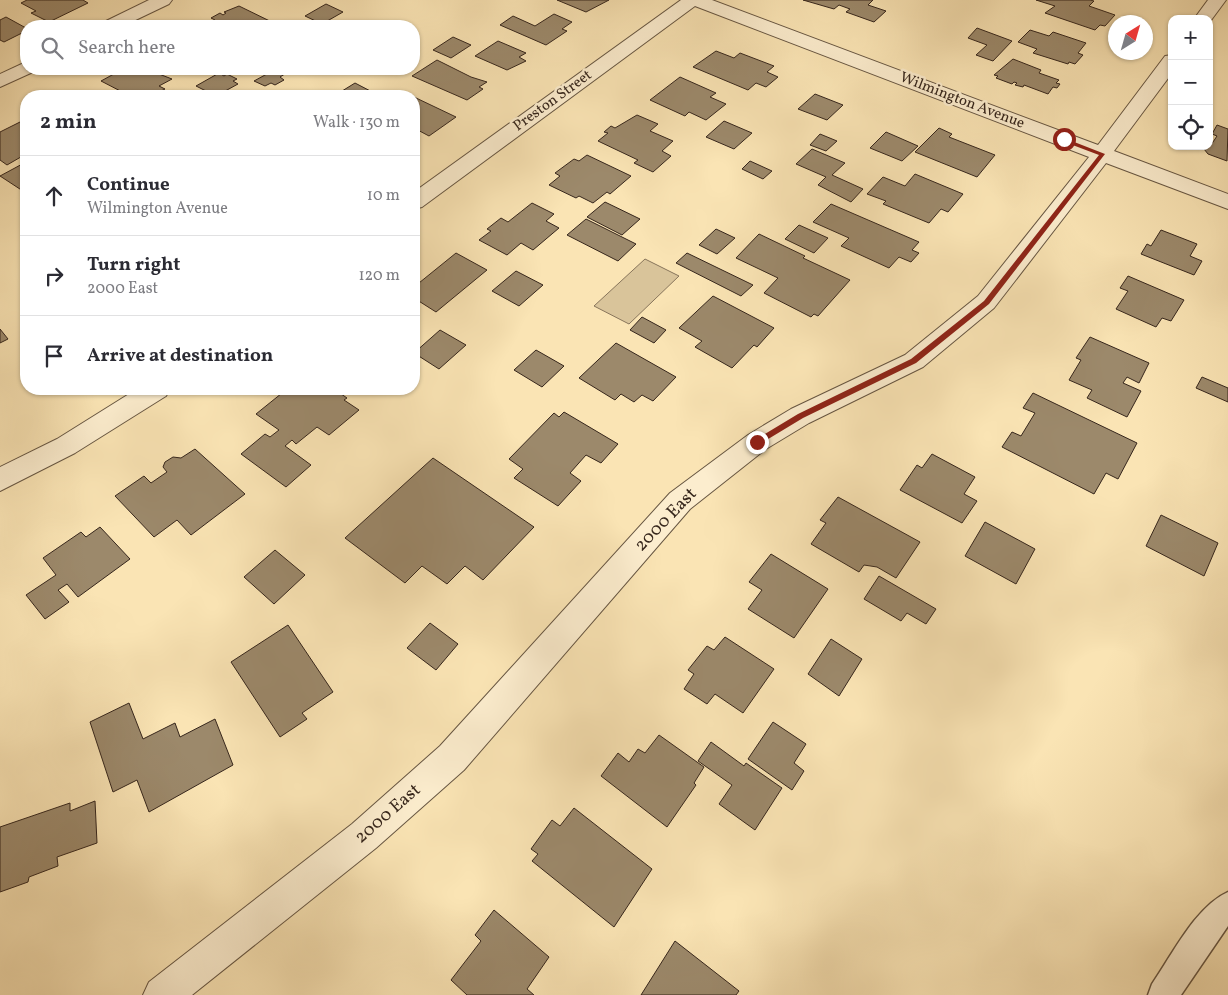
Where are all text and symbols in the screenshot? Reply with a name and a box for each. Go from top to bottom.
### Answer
north arrow [1108,15,1153,60]
map controls [1168,15,1213,150]
button: + [1168,15,1213,60]
search box [20,20,420,75]
icon: search [38,34,66,62]
text: Search here [78,35,175,61]
button: − [1168,60,1213,105]
street label: Preston Street [509,65,597,137]
street label: Wilmington Avenue [897,68,1027,134]
button: locate [1168,105,1213,150]
text: 2 min [40,108,97,137]
text: Walk · 130 m [313,112,400,134]
route start [1053,128,1076,151]
text: Continue [87,172,170,198]
icon: ahead [40,182,68,210]
text: 10 m [367,185,400,207]
text: Wilmington Avenue [87,198,228,220]
text: Turn right [87,252,180,278]
icon: right [40,262,68,290]
text: 120 m [358,265,400,287]
text: 2000 East [87,278,158,300]
icon: arrive [40,342,68,370]
text: Arrive at destination [87,343,273,369]
route end [746,431,769,454]
street label: 2000 East [629,483,703,557]
street label: 2000 East [350,778,426,850]

